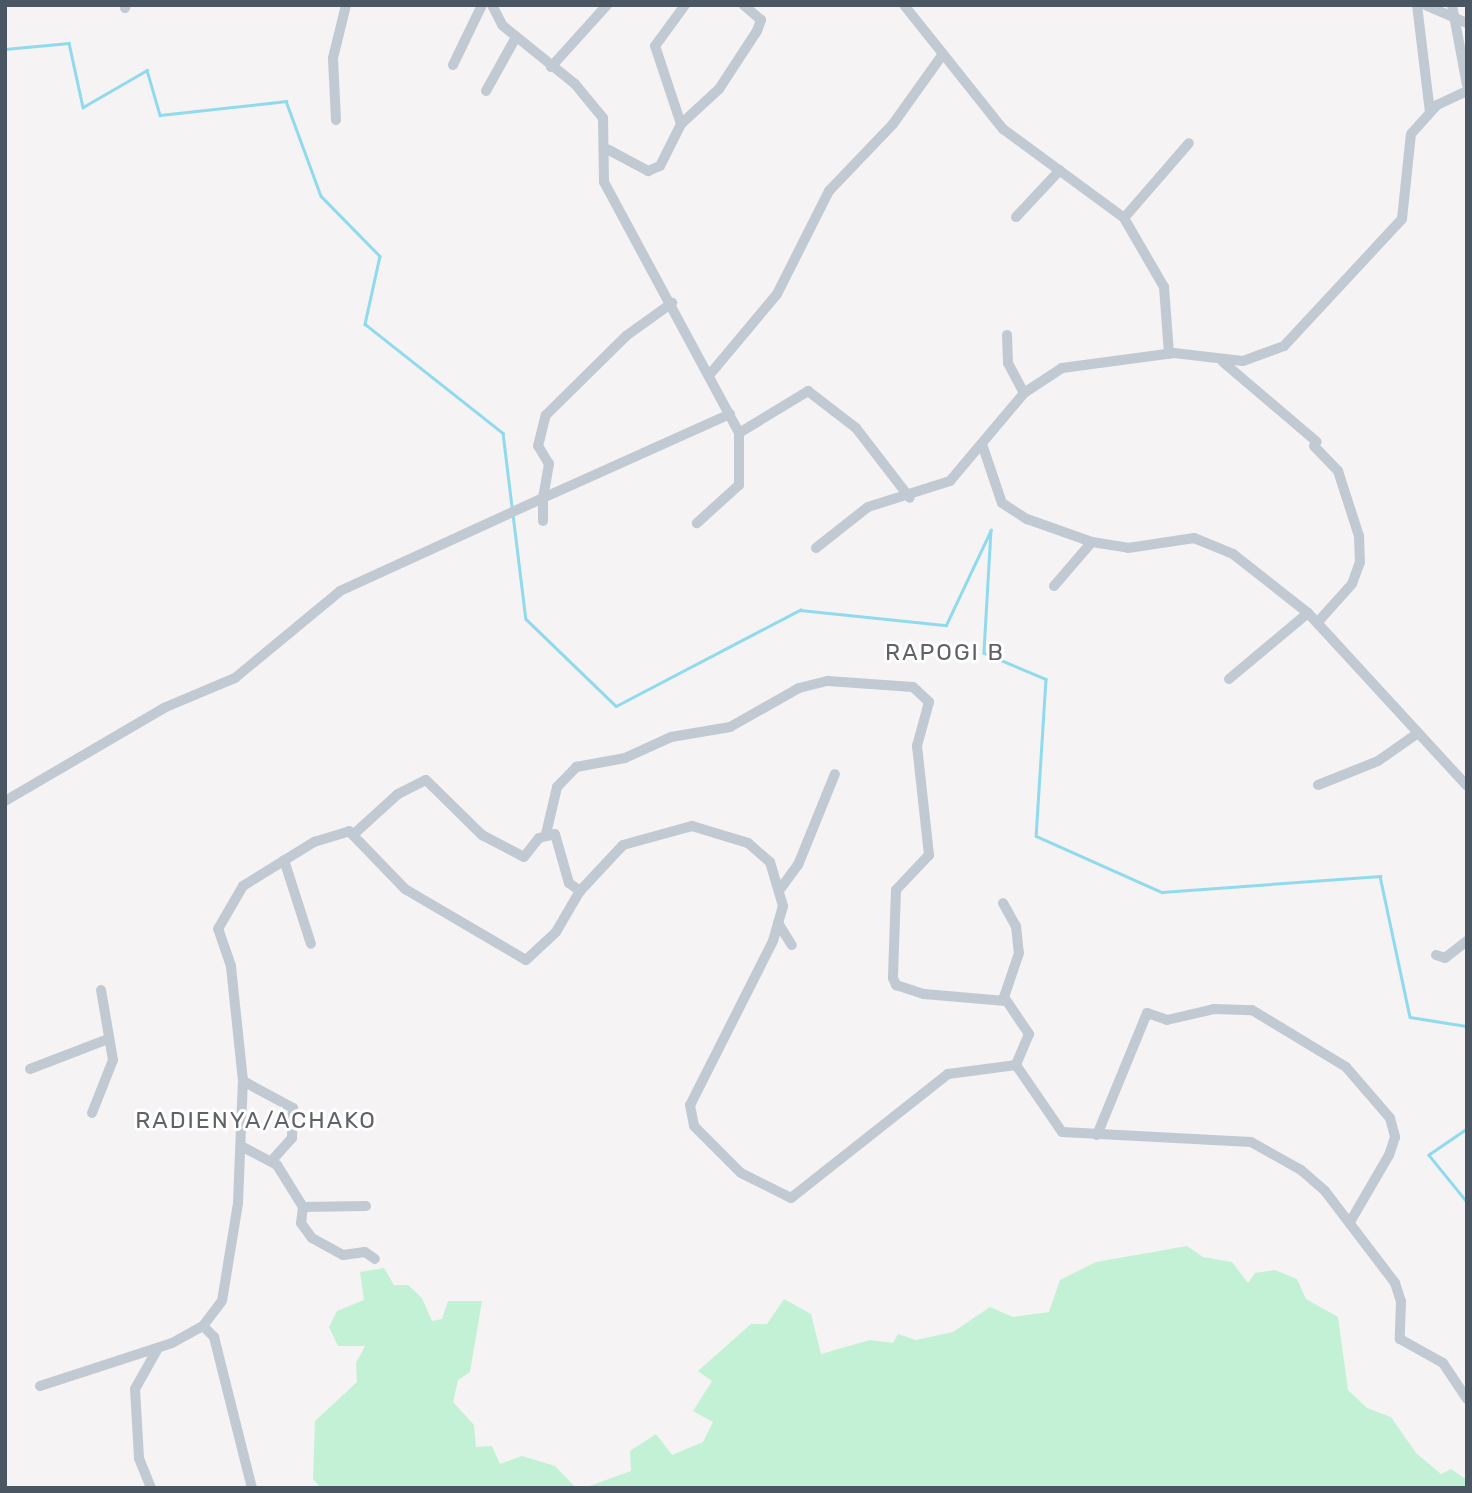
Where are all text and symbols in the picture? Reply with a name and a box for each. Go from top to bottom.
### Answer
district label: RAPOGI B [886,638,1004,666]
district label: RADIENYA/ACHAKO [137,1106,375,1134]

